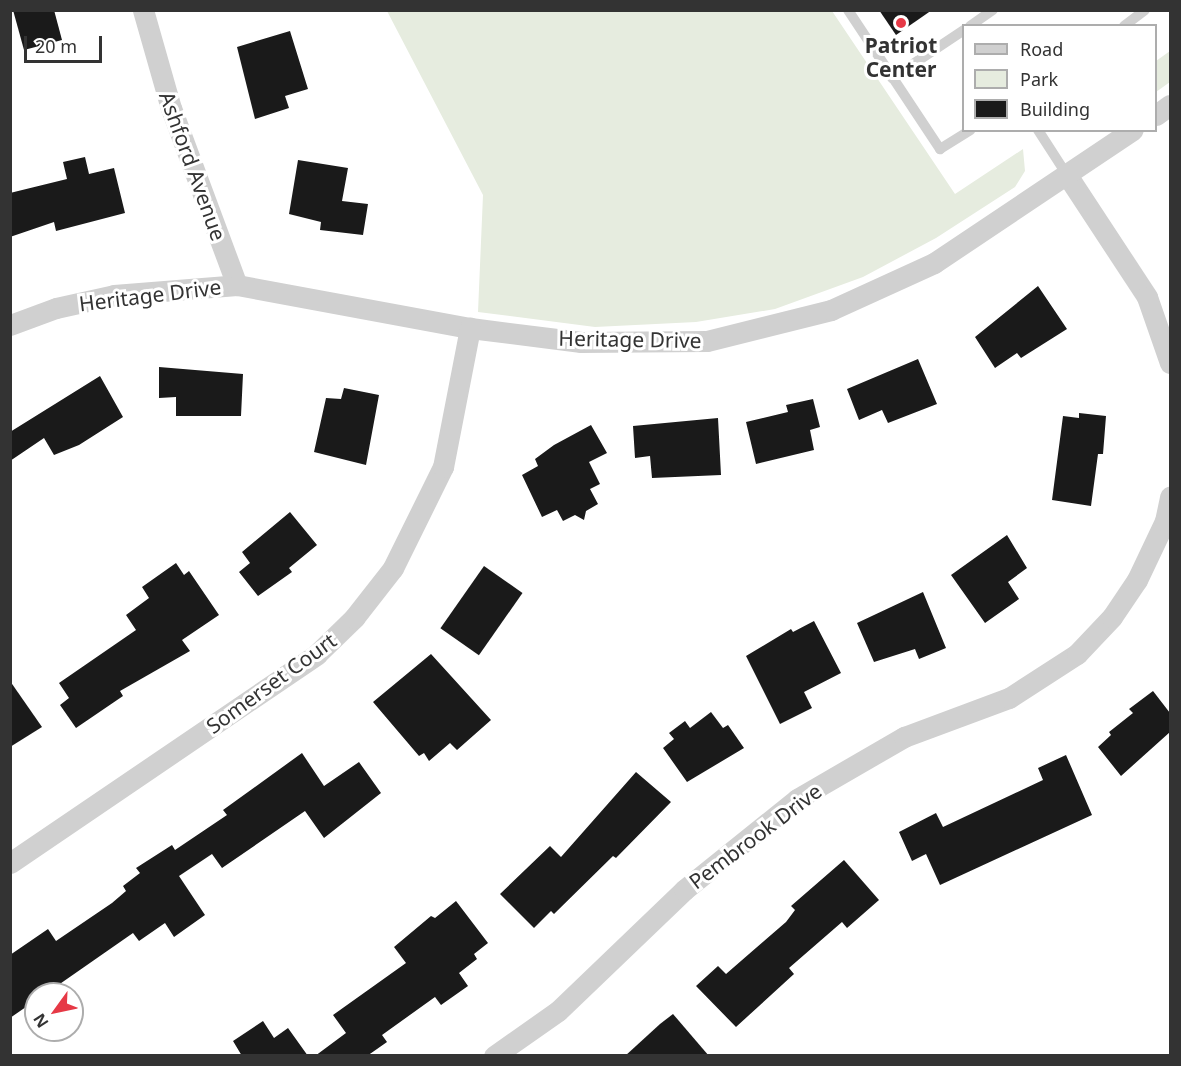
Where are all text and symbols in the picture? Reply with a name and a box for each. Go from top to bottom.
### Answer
marker: Patriot Center [894,16,908,30]
scale bar [27,24,105,62]
legend [962,24,1157,132]
place label: Patriot Center [865,32,937,82]
text: 20 m [35,34,77,58]
text: Road [1020,37,1063,61]
text: Park [1020,67,1058,91]
street label: Ashford Avenue [154,88,232,244]
text: Building [1020,97,1090,121]
street label: Heritage Drive [77,274,223,316]
street label: Heritage Drive [558,325,702,353]
street label: Somerset Court [201,627,341,739]
street label: Pembrook Drive [684,778,826,894]
north arrow [24,982,84,1042]
text: N [28,1009,53,1032]

